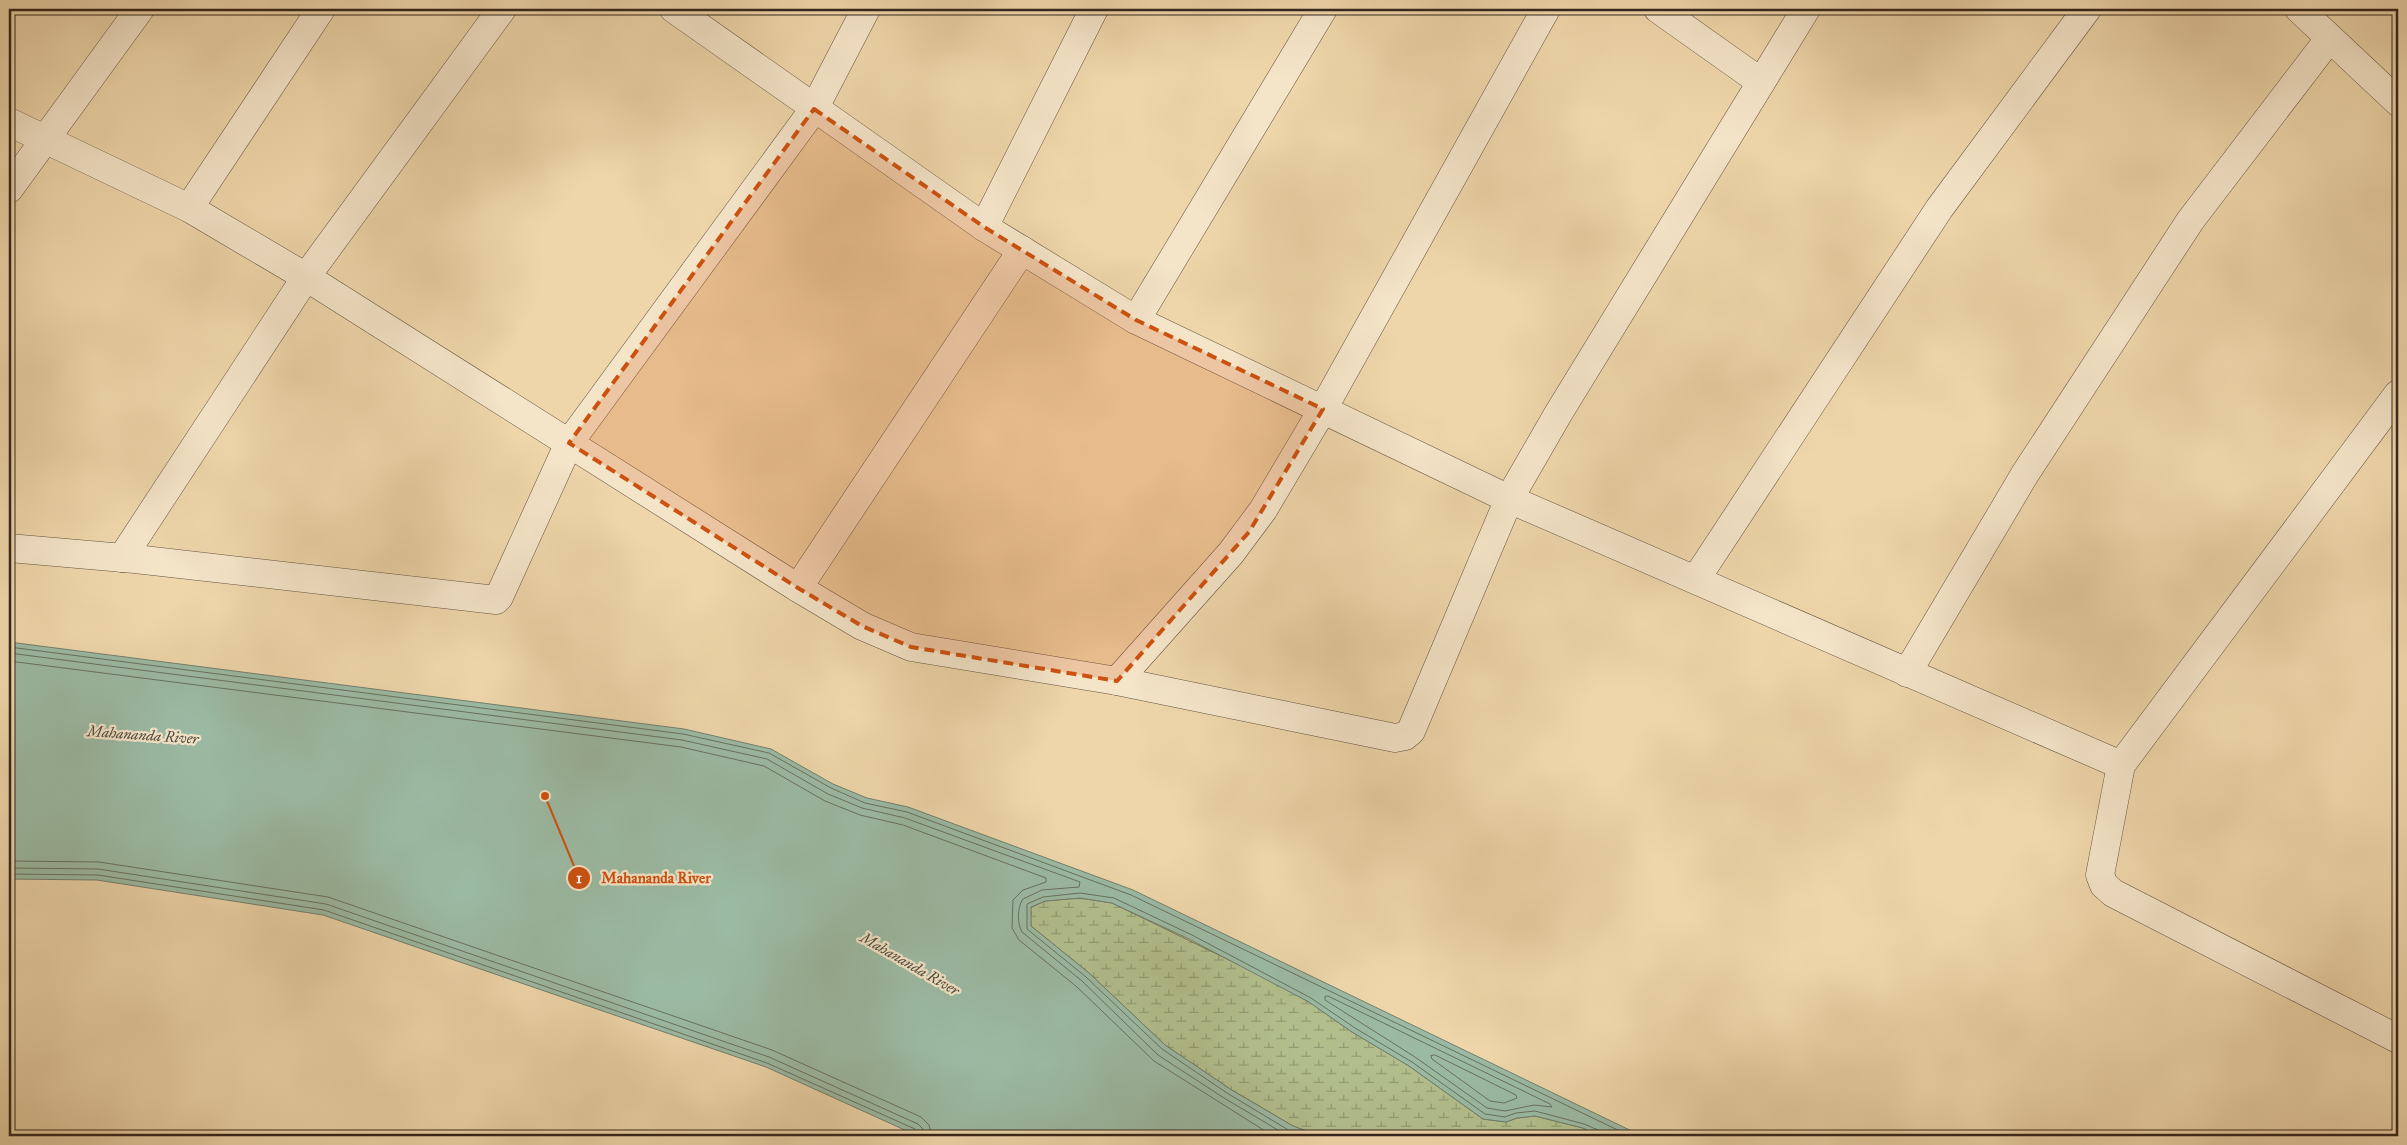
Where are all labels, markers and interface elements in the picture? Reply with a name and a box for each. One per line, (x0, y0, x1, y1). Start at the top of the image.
water label: Mahananda River (85, 722, 200, 748)
callout: Mahananda River (566, 863, 721, 893)
text: 1 (576, 869, 582, 887)
text: Mahananda River (601, 869, 711, 887)
water label: Mahananda River (856, 927, 963, 1000)

